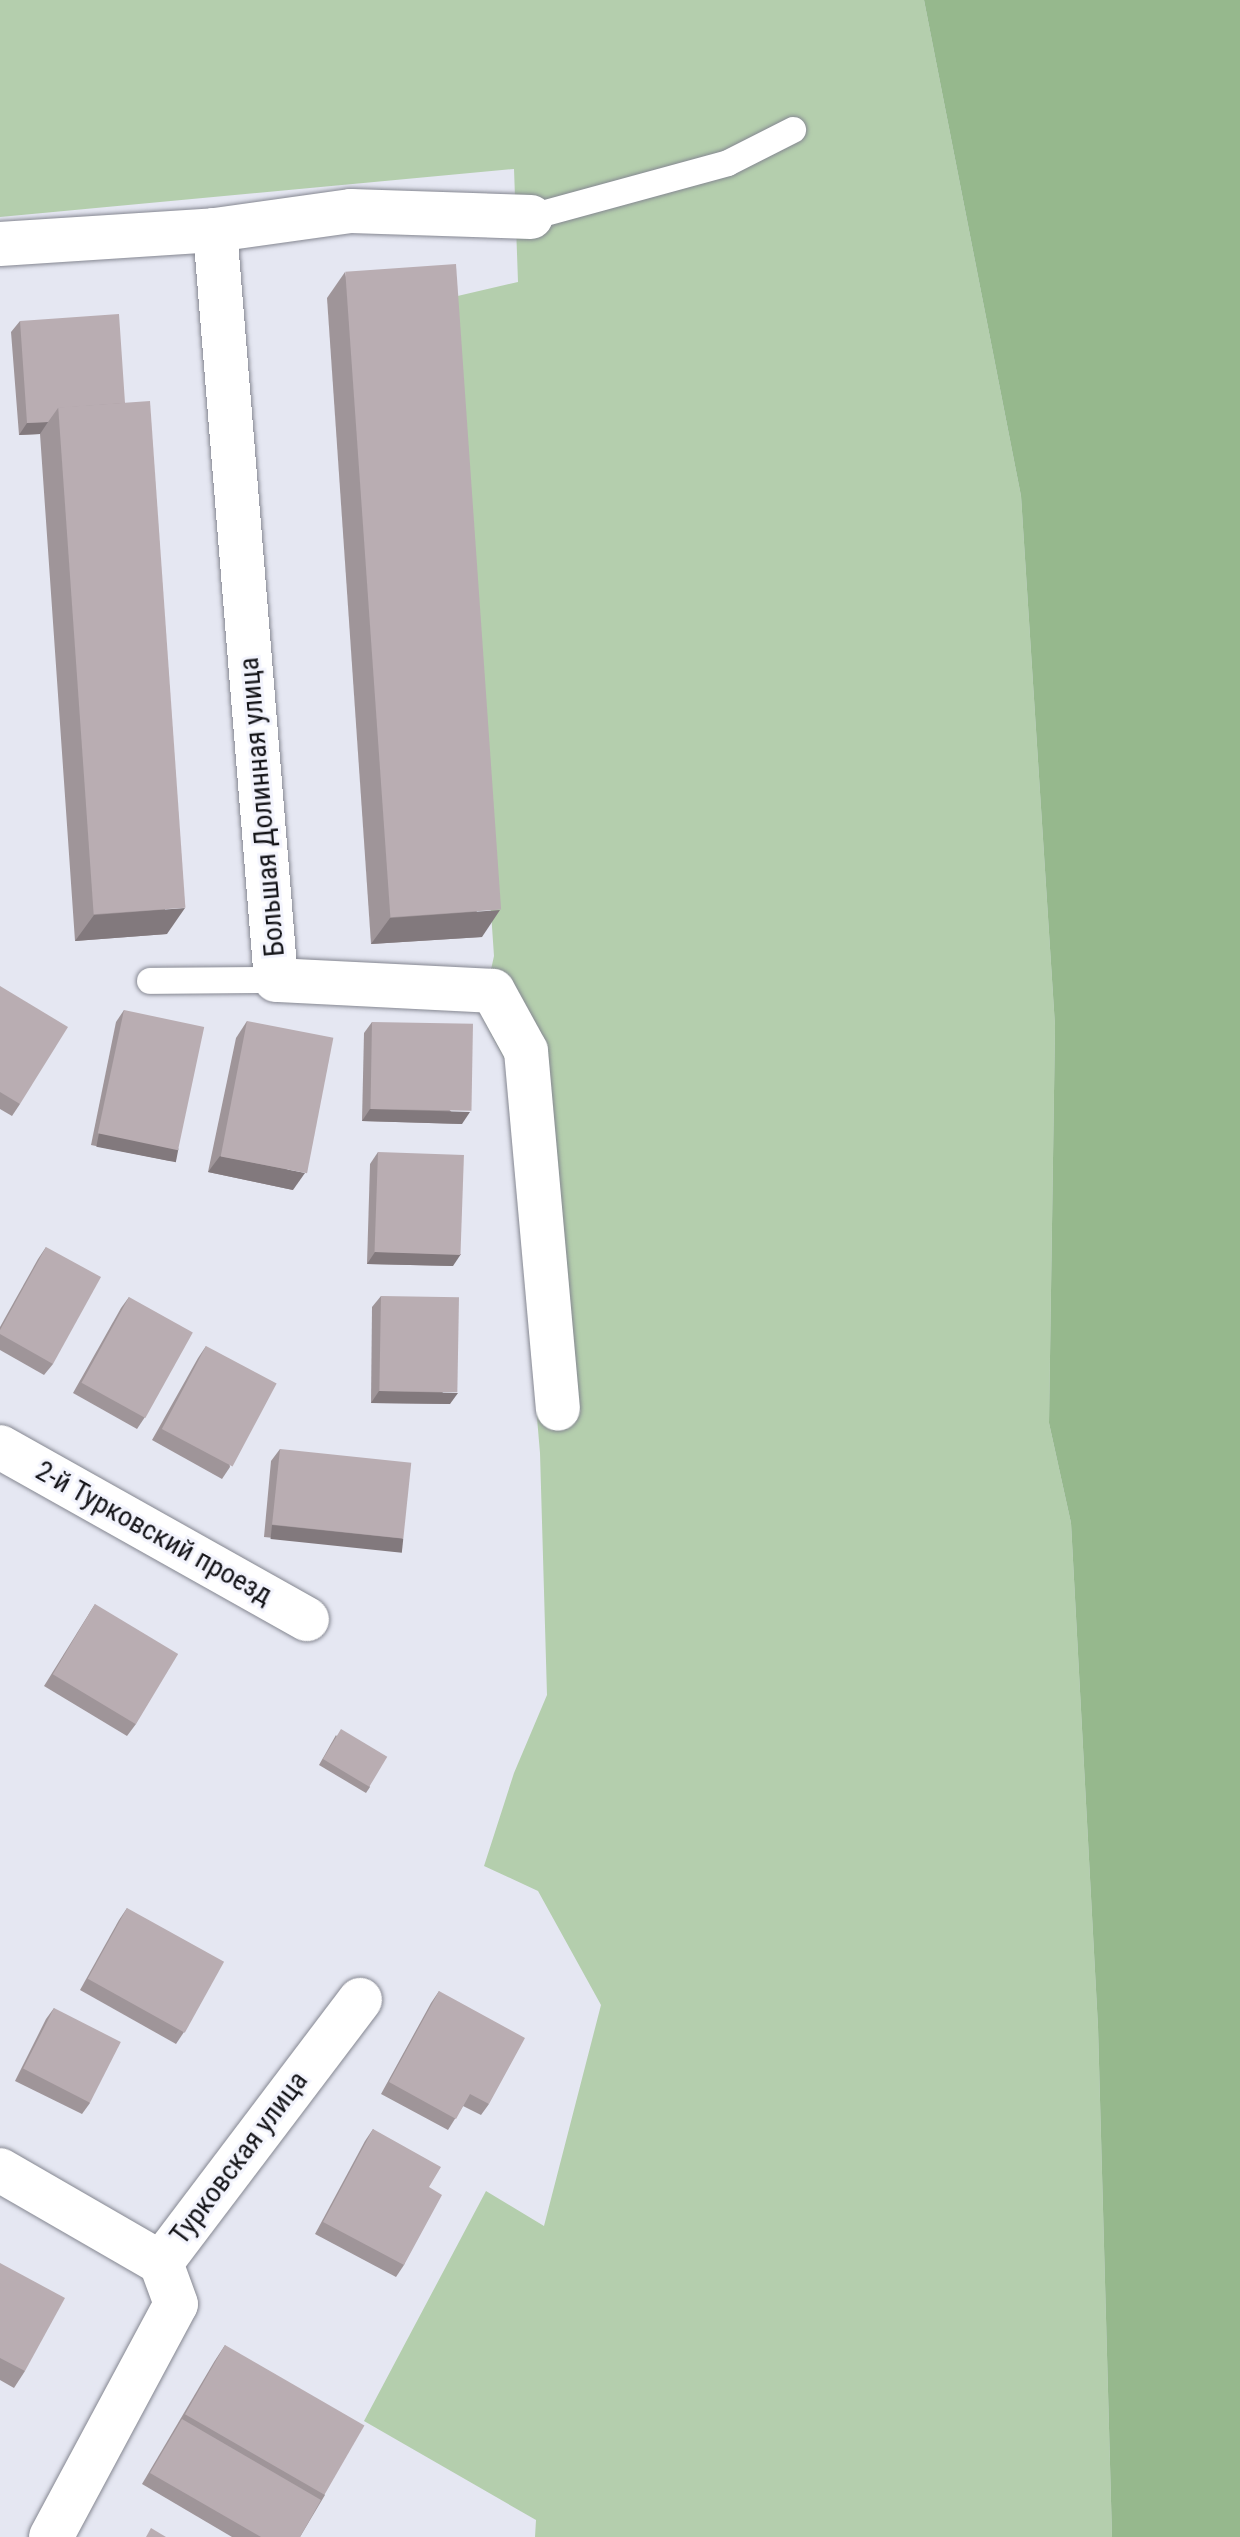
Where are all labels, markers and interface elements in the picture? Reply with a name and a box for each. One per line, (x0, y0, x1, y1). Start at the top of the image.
street label: Большая Долинная улица (232, 656, 292, 958)
street label: 2-й Турковский проезд (30, 1454, 278, 1612)
street label: Турковская улица (163, 2065, 315, 2251)

